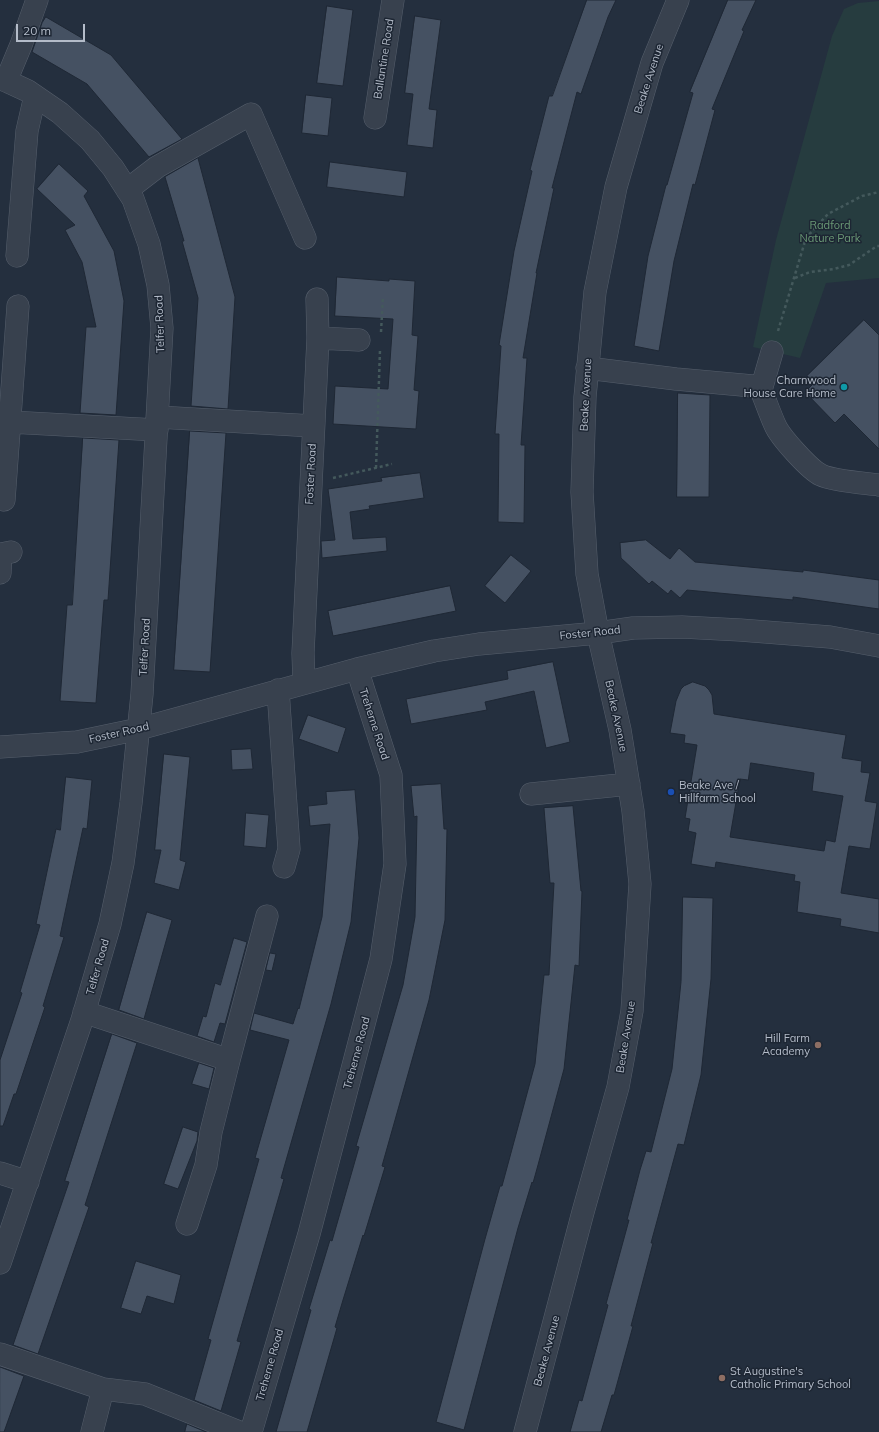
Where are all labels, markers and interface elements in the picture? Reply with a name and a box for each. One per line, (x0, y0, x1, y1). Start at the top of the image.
scale bar (18, 16, 87, 42)
street label: Ballantine Road (371, 18, 397, 100)
text: 20 m (23, 23, 51, 38)
street label: Beake Avenue (631, 42, 667, 116)
park label: Radford Nature Park (800, 219, 860, 245)
street label: Telfer Road (152, 295, 168, 353)
street label: Beake Avenue (578, 358, 594, 432)
place label: Charnwood House Care Home (744, 374, 836, 400)
marker: Charnwood House Care Home (839, 382, 849, 392)
street label: Foster Road (303, 443, 319, 505)
street label: Telfer Road (137, 618, 153, 676)
street label: Foster Road (559, 623, 621, 643)
street label: Beake Avenue (602, 679, 630, 753)
street label: Treherne Road (356, 687, 392, 761)
street label: Foster Road (88, 720, 150, 746)
place label: Beake Ave / Hillfarm School (679, 779, 756, 805)
marker: Beake Ave / Hillfarm School (666, 787, 676, 797)
street label: Telfer Road (84, 937, 112, 997)
street label: Beake Avenue (614, 1000, 638, 1074)
street label: Treherne Road (341, 1015, 373, 1091)
place label: Hill Farm Academy (762, 1032, 810, 1058)
marker: Hill Farm Academy (813, 1040, 823, 1050)
street label: Beake Avenue (531, 1314, 563, 1388)
street label: Treherne Road (253, 1327, 287, 1403)
place label: St Augustine's Catholic Primary School (730, 1365, 851, 1391)
marker: St Augustine's Catholic Primary School (717, 1373, 727, 1383)

